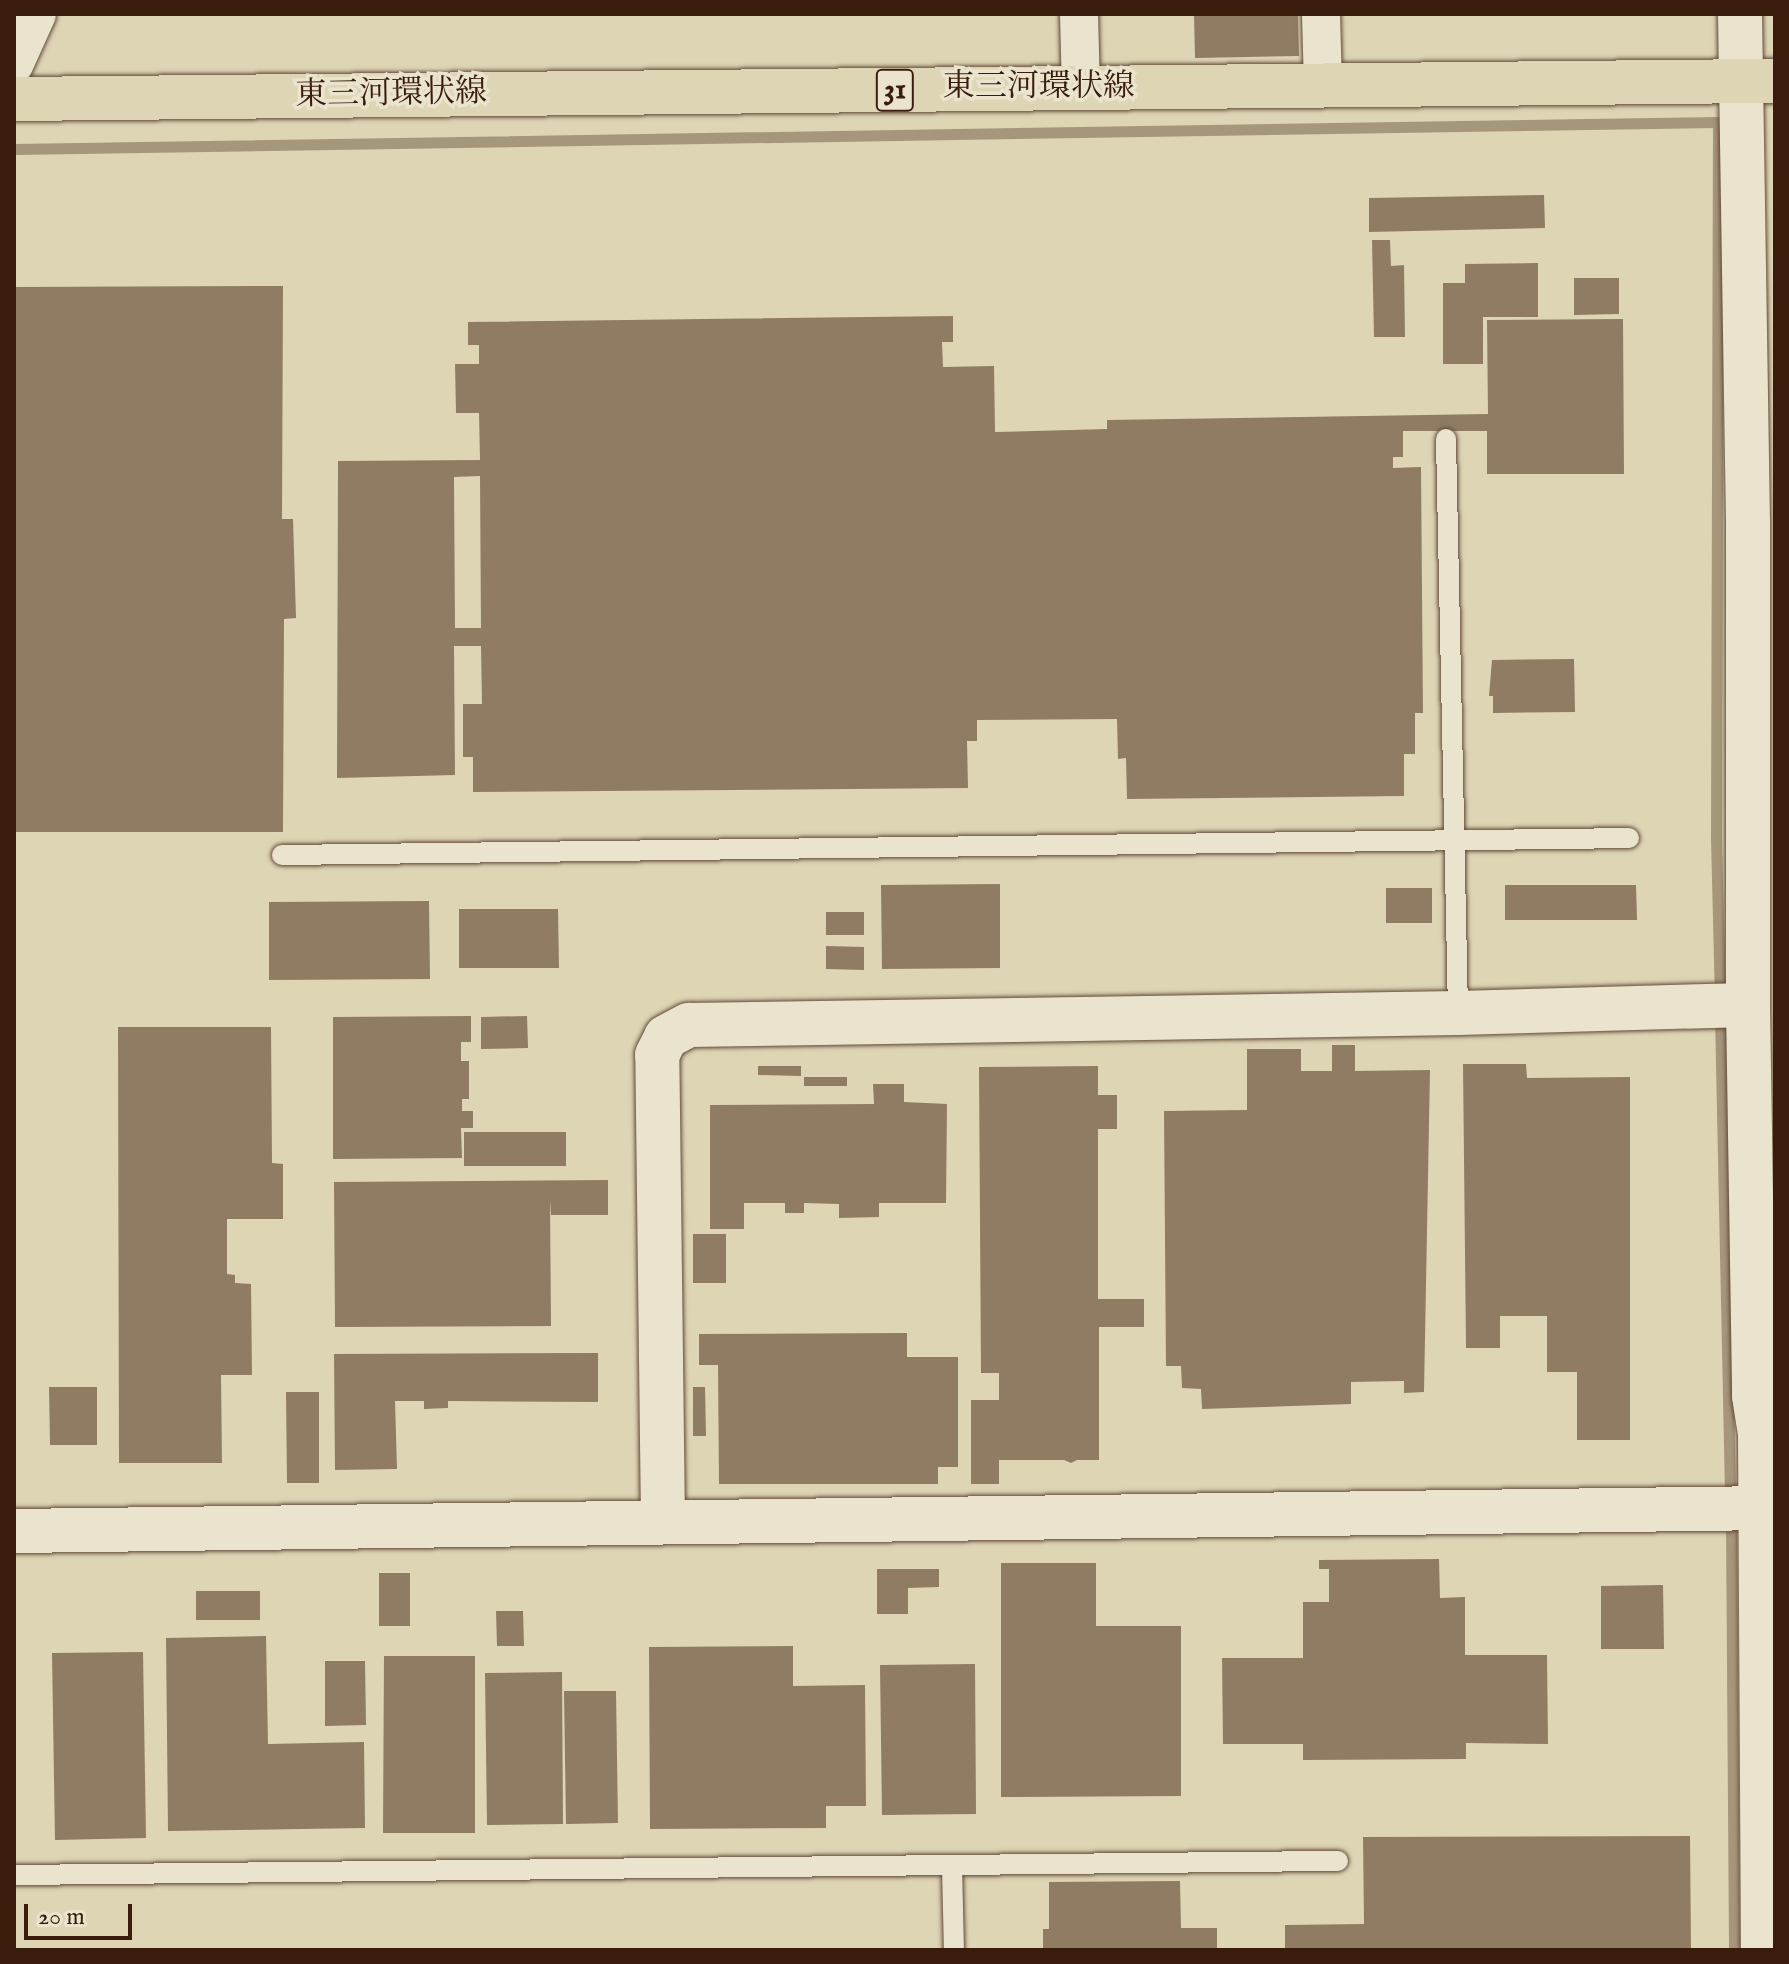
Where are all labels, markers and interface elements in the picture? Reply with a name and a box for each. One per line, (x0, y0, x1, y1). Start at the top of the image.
road number: 31 (875, 64, 915, 116)
street label: 東三河環状線 (943, 69, 1135, 107)
street label: 東三河環状線 (295, 74, 487, 116)
scale bar (28, 1888, 136, 1938)
text: 20 m (38, 1902, 85, 1933)

